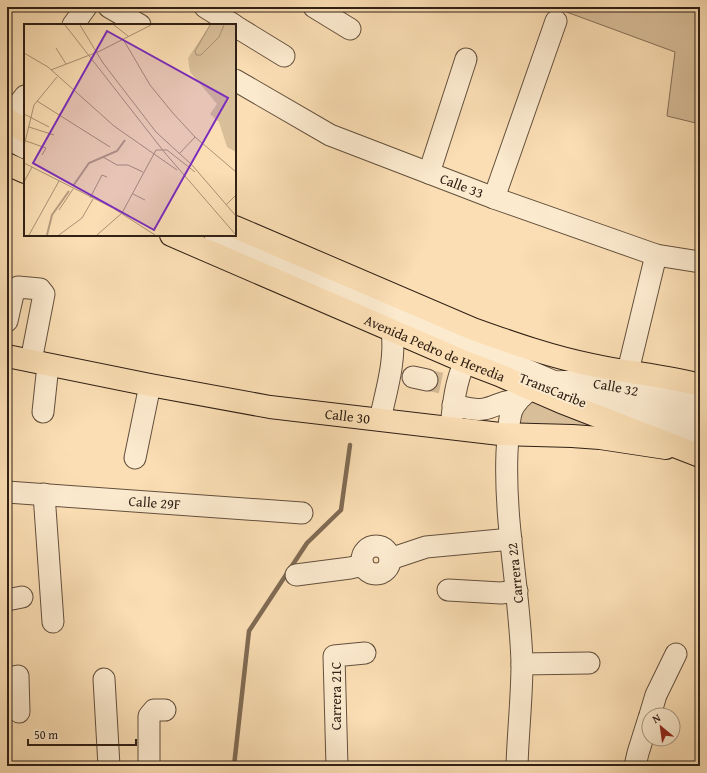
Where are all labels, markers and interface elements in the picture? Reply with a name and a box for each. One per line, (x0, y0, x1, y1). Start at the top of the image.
inset map (24, 24, 236, 236)
street label: Calle 33 (437, 168, 487, 203)
street label: Avenida Pedro de Heredia (361, 310, 509, 387)
street label: TransCaribe (516, 367, 590, 413)
street label: Calle 32 (592, 373, 640, 401)
street label: Calle 30 (324, 404, 371, 429)
street label: Calle 29F (128, 491, 181, 514)
street label: Carrera 22 (502, 542, 528, 604)
street label: Carrera 21C (326, 661, 346, 730)
north arrow (641, 707, 681, 747)
text: N (649, 709, 664, 727)
scale bar (28, 721, 136, 747)
text: 50 m (34, 726, 58, 743)

